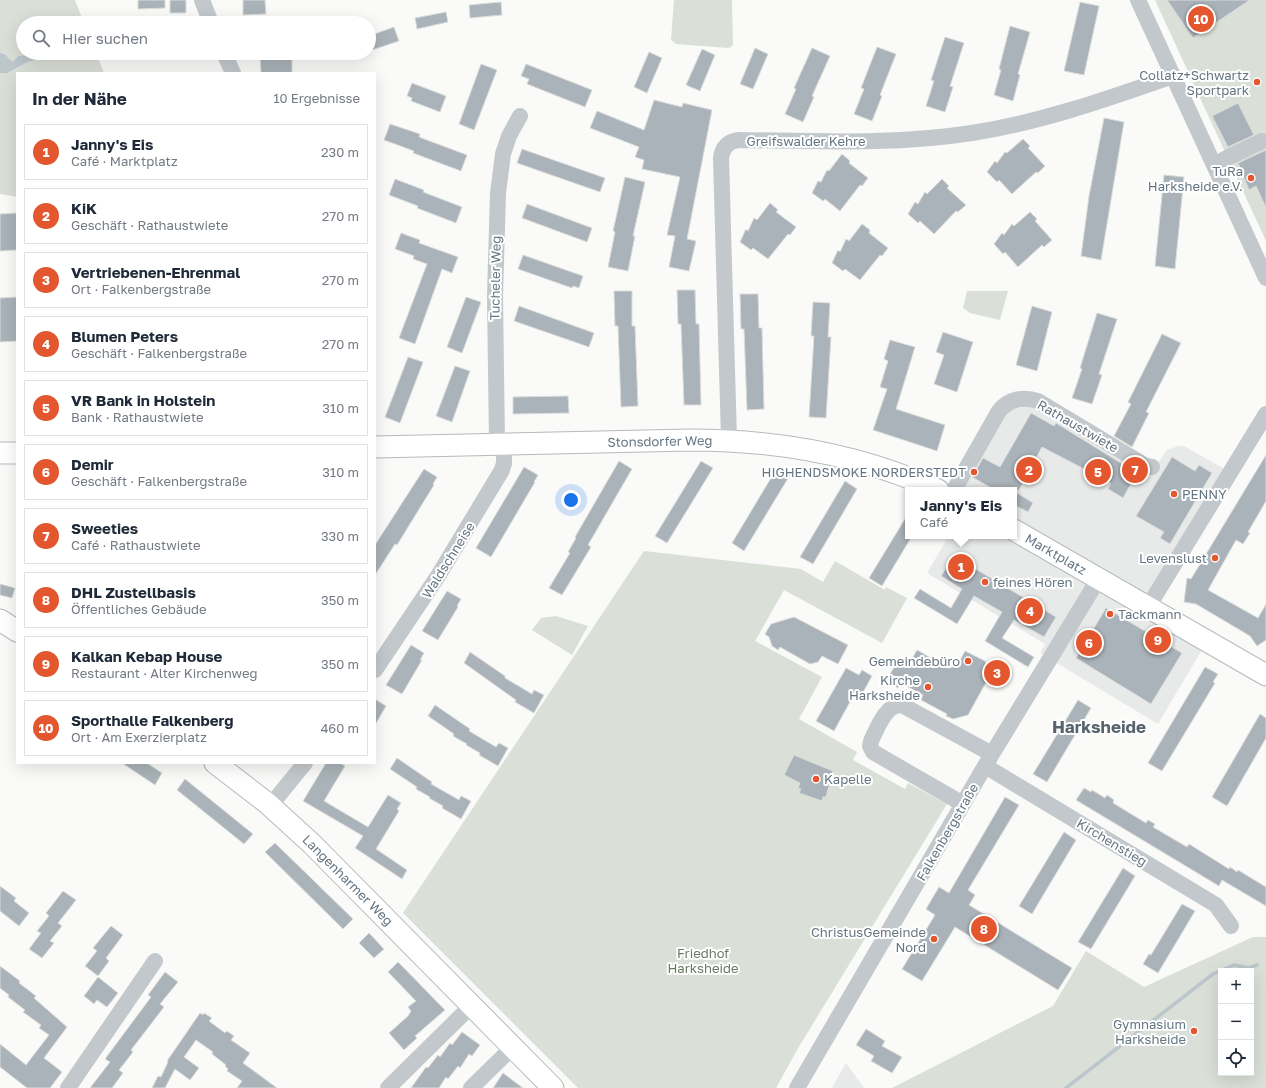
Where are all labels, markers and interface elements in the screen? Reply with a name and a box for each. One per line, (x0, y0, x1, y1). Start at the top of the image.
pin: 10 (1188, 4, 1214, 34)
search box (16, 16, 376, 60)
icon: search (30, 27, 52, 49)
text: Hier suchen (62, 29, 148, 47)
place label: Collatz+Schwartz Sportpark (1139, 67, 1250, 98)
marker: Collatz+Schwartz Sportpark (1252, 77, 1262, 87)
text: In der Nähe (32, 88, 127, 109)
text: 10 Ergebnisse (273, 90, 360, 106)
street label: Greifswalder Kehre (747, 133, 866, 149)
text: Janny's Eis (71, 135, 153, 153)
text: 1 (43, 144, 49, 160)
text: 230 m (321, 144, 359, 160)
text: Café · Marktplatz (71, 153, 178, 169)
place label: TuRa Harksheide e.V. (1148, 163, 1243, 194)
marker: TuRa Harksheide e.V. (1246, 173, 1256, 183)
text: KiK (71, 199, 97, 217)
text: 2 (42, 208, 50, 224)
text: 270 m (322, 208, 359, 224)
text: Geschäft · Rathaustwiete (71, 217, 228, 233)
street label: Tucheler Weg (486, 235, 504, 321)
text: Vertriebenen-Ehrenmal (71, 263, 240, 281)
text: 3 (42, 272, 50, 288)
text: 270 m (322, 272, 359, 288)
text: Ort · Falkenbergstraße (71, 281, 211, 297)
text: Blumen Peters (71, 327, 178, 345)
text: 4 (42, 336, 50, 352)
text: 270 m (322, 336, 359, 352)
text: Geschäft · Falkenbergstraße (71, 345, 247, 361)
text: VR Bank in Holstein (71, 391, 215, 409)
street label: Rathaustwiete (1035, 396, 1121, 456)
text: 5 (42, 400, 50, 416)
text: 310 m (322, 400, 359, 416)
text: Bank · Rathaustwiete (71, 409, 204, 425)
street label: Stonsdorfer Weg (607, 432, 713, 450)
text: Demir (71, 455, 114, 473)
pin: 2 (1016, 455, 1042, 485)
pin: 7 (1122, 455, 1148, 485)
pin: 5 (1085, 457, 1111, 487)
text: 6 (42, 464, 50, 480)
text: 310 m (322, 464, 359, 480)
place label: HIGHENDSMOKE NORDERSTEDT (762, 464, 966, 480)
marker: HIGHENDSMOKE NORDERSTEDT (969, 467, 979, 477)
text: Geschäft · Falkenbergstraße (71, 473, 247, 489)
place label: PENNY (1182, 486, 1227, 502)
popup (905, 487, 1017, 539)
marker: PENNY (1169, 489, 1179, 499)
your location (561, 490, 581, 510)
text: Janny's Eis (920, 496, 1002, 514)
text: Café (920, 514, 948, 530)
text: Sweeties (71, 519, 138, 537)
street label: Waldschneise (418, 519, 478, 601)
text: 7 (42, 528, 50, 544)
text: 330 m (321, 528, 359, 544)
street label: Marktplatz (1023, 530, 1090, 578)
text: Café · Rathaustwiete (71, 537, 201, 553)
place label: Levenslust (1139, 550, 1207, 566)
pin: 1 (948, 552, 974, 582)
marker: Levenslust (1210, 553, 1220, 563)
place label: feines Hören (993, 574, 1072, 590)
marker: feines Hören (980, 577, 990, 587)
text: DHL Zustellbasis (71, 583, 196, 601)
text: 8 (42, 592, 50, 608)
text: 350 m (321, 592, 359, 608)
pin: 4 (1017, 596, 1043, 626)
text: Öffentliches Gebäude (71, 601, 207, 617)
place label: Tackmann (1118, 606, 1182, 622)
marker: Tackmann (1105, 609, 1115, 619)
pin: 9 (1145, 625, 1171, 655)
pin: 6 (1076, 628, 1102, 658)
text: Kalkan Kebap House (71, 647, 222, 665)
place label: Gemeindebüro (869, 653, 960, 669)
text: 9 (42, 656, 50, 672)
text: 350 m (321, 656, 359, 672)
marker: Gemeindebüro (963, 656, 973, 666)
pin: 3 (984, 658, 1010, 688)
text: Restaurant · Alter Kirchenweg (71, 665, 258, 681)
place label: Kirche Harksheide (849, 672, 920, 703)
marker: Kirche Harksheide (923, 682, 933, 692)
text: Sporthalle Falkenberg (71, 711, 233, 729)
district label: Harksheide (1052, 716, 1146, 737)
text: 10 (38, 720, 54, 736)
text: 460 m (320, 720, 359, 736)
text: Ort · Am Exerzierplatz (71, 729, 207, 745)
place label: Kapelle (824, 771, 871, 787)
marker: Kapelle (811, 774, 821, 784)
street label: Falkenbergstraße (913, 781, 981, 883)
street label: Kirchenstieg (1074, 815, 1150, 869)
street label: Langenharmer Weg (299, 831, 397, 929)
pin: 8 (971, 914, 997, 944)
place label: ChristusGemeinde Nord (811, 924, 926, 955)
marker: ChristusGemeinde Nord (929, 934, 939, 944)
park label: Friedhof Harksheide (667, 945, 739, 976)
map controls (1218, 968, 1254, 1076)
button: + (1218, 968, 1254, 1004)
button: − (1218, 1004, 1254, 1040)
place label: Gymnasium Harksheide (1113, 1016, 1186, 1047)
marker: Gymnasium Harksheide (1189, 1026, 1199, 1036)
button: locate (1218, 1040, 1254, 1076)

